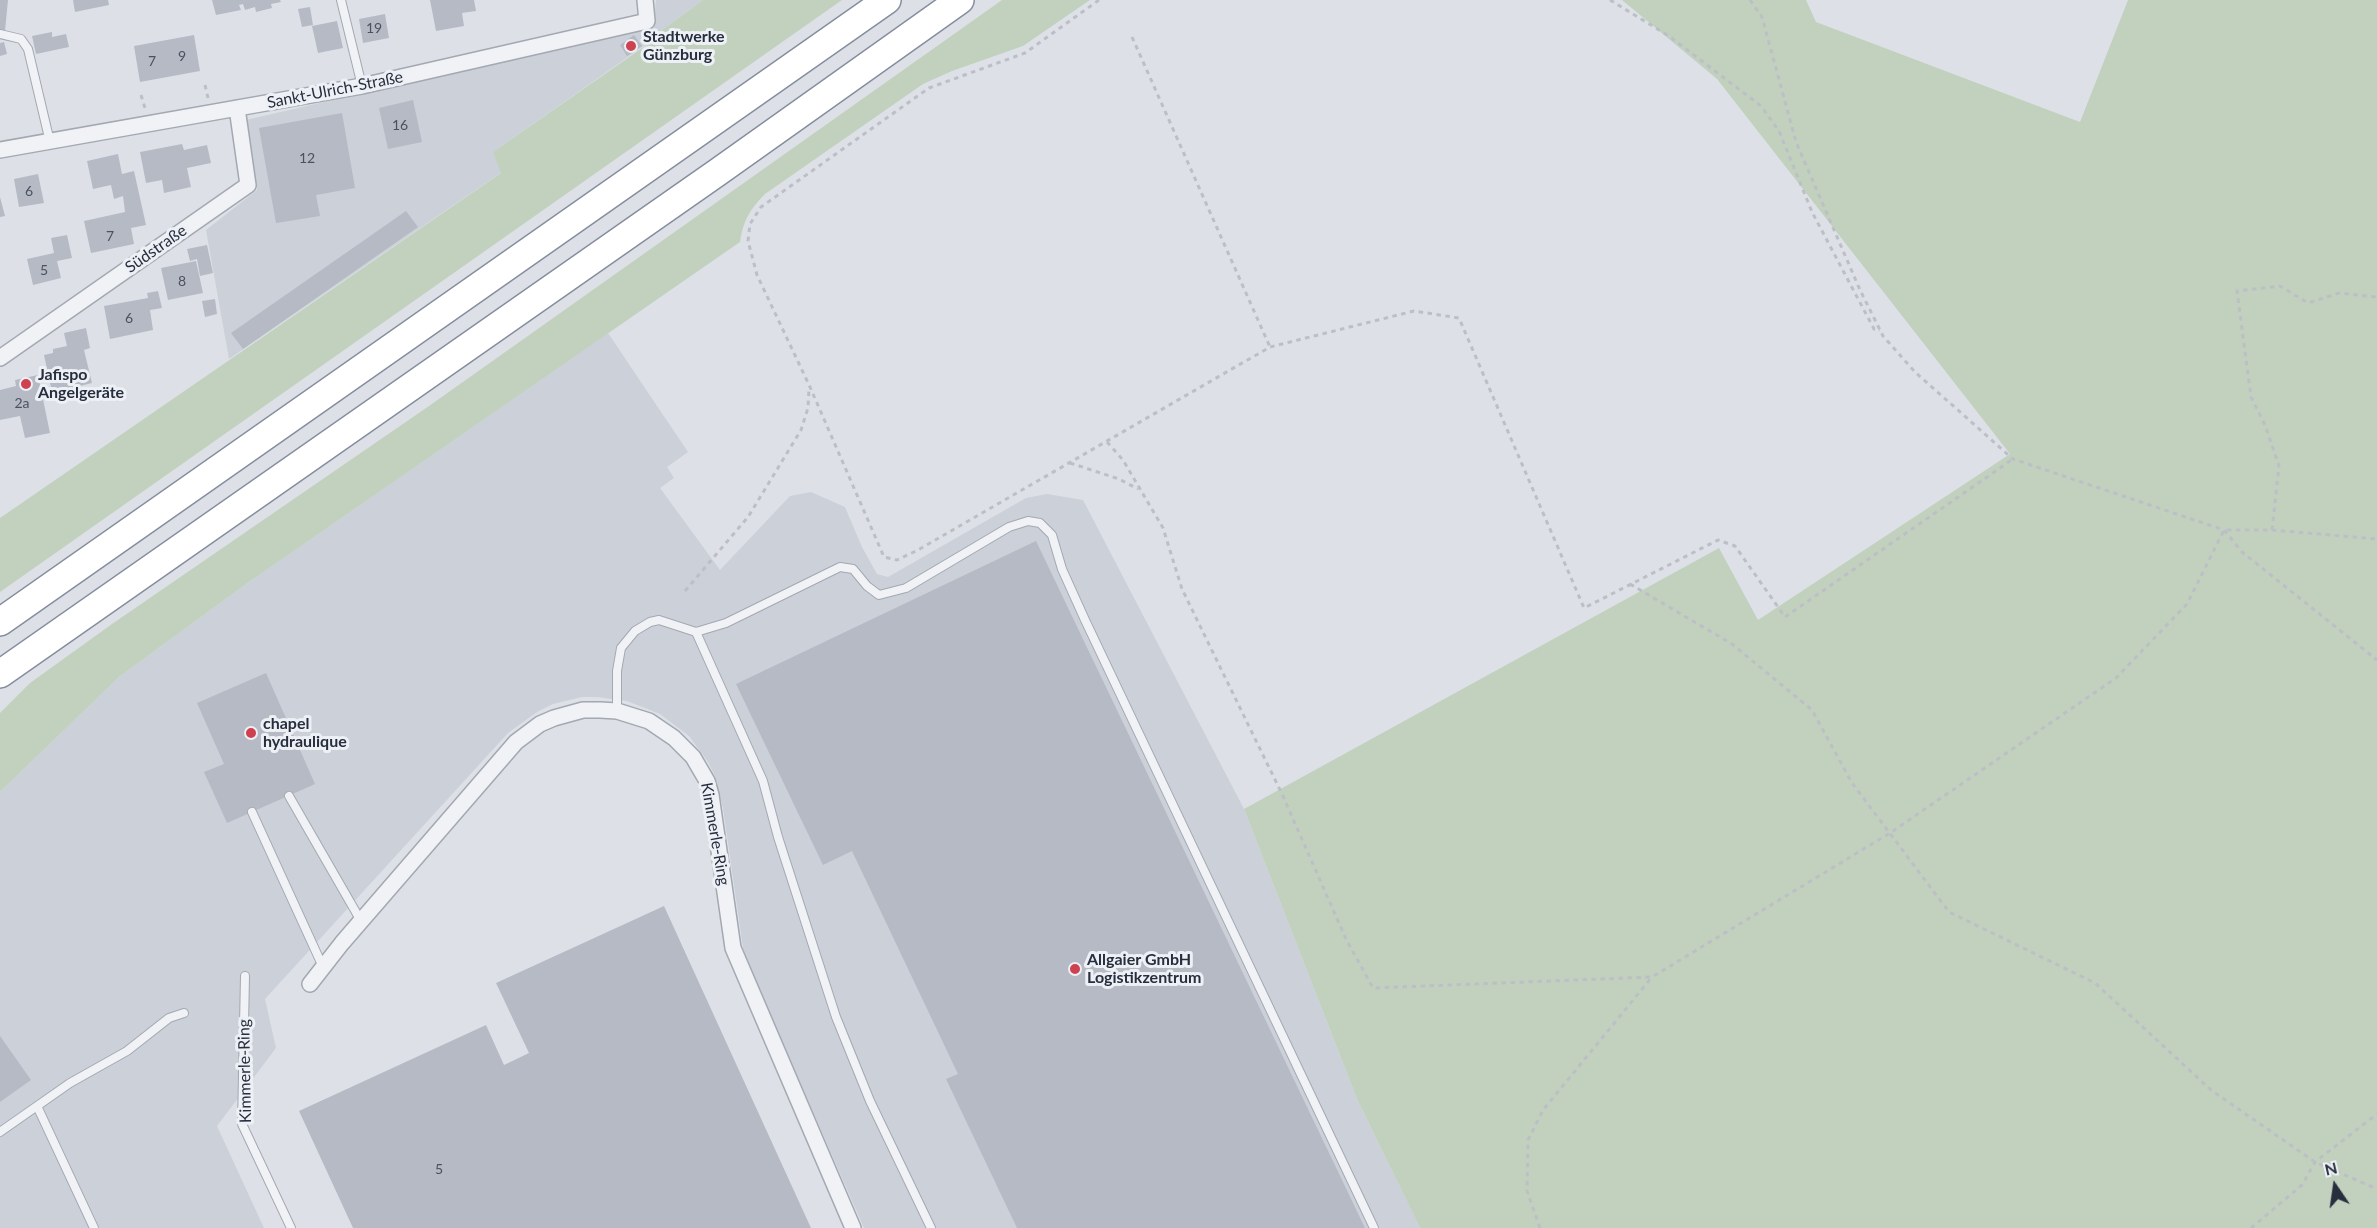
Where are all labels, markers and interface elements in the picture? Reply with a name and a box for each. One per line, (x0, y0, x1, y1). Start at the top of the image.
house number: 19 (366, 20, 382, 36)
place label: Stadtwerke Günzburg (643, 27, 724, 65)
marker: Stadtwerke Günzburg (624, 39, 638, 53)
house number: 9 (178, 48, 186, 64)
house number: 7 (148, 53, 156, 69)
street label: Sankt-Ulrich-Straße (265, 67, 405, 113)
house number: 16 (392, 117, 408, 133)
house number: 12 (299, 150, 315, 166)
house number: 6 (25, 183, 33, 199)
street label: Südstraße (122, 221, 190, 277)
house number: 7 (106, 228, 114, 244)
house number: 5 (40, 262, 48, 278)
house number: 8 (178, 273, 186, 289)
house number: 6 (125, 310, 133, 326)
place label: Jafispo Angelgeräte (38, 365, 124, 403)
marker: Jafispo Angelgeräte (19, 377, 33, 391)
house number: 2a (14, 395, 30, 411)
place label: chapel hydraulique (263, 714, 347, 752)
marker: chapel hydraulique (244, 726, 258, 740)
street label: Kimmerle-Ring (696, 781, 734, 887)
place label: Allgaier GmbH Logistikzentrum (1087, 950, 1201, 988)
marker: Allgaier GmbH Logistikzentrum (1068, 962, 1082, 976)
street label: Kimmerle-Ring (234, 1019, 256, 1123)
north arrow (2305, 1156, 2365, 1216)
text: N (2323, 1157, 2339, 1179)
house number: 5 (435, 1161, 443, 1177)

